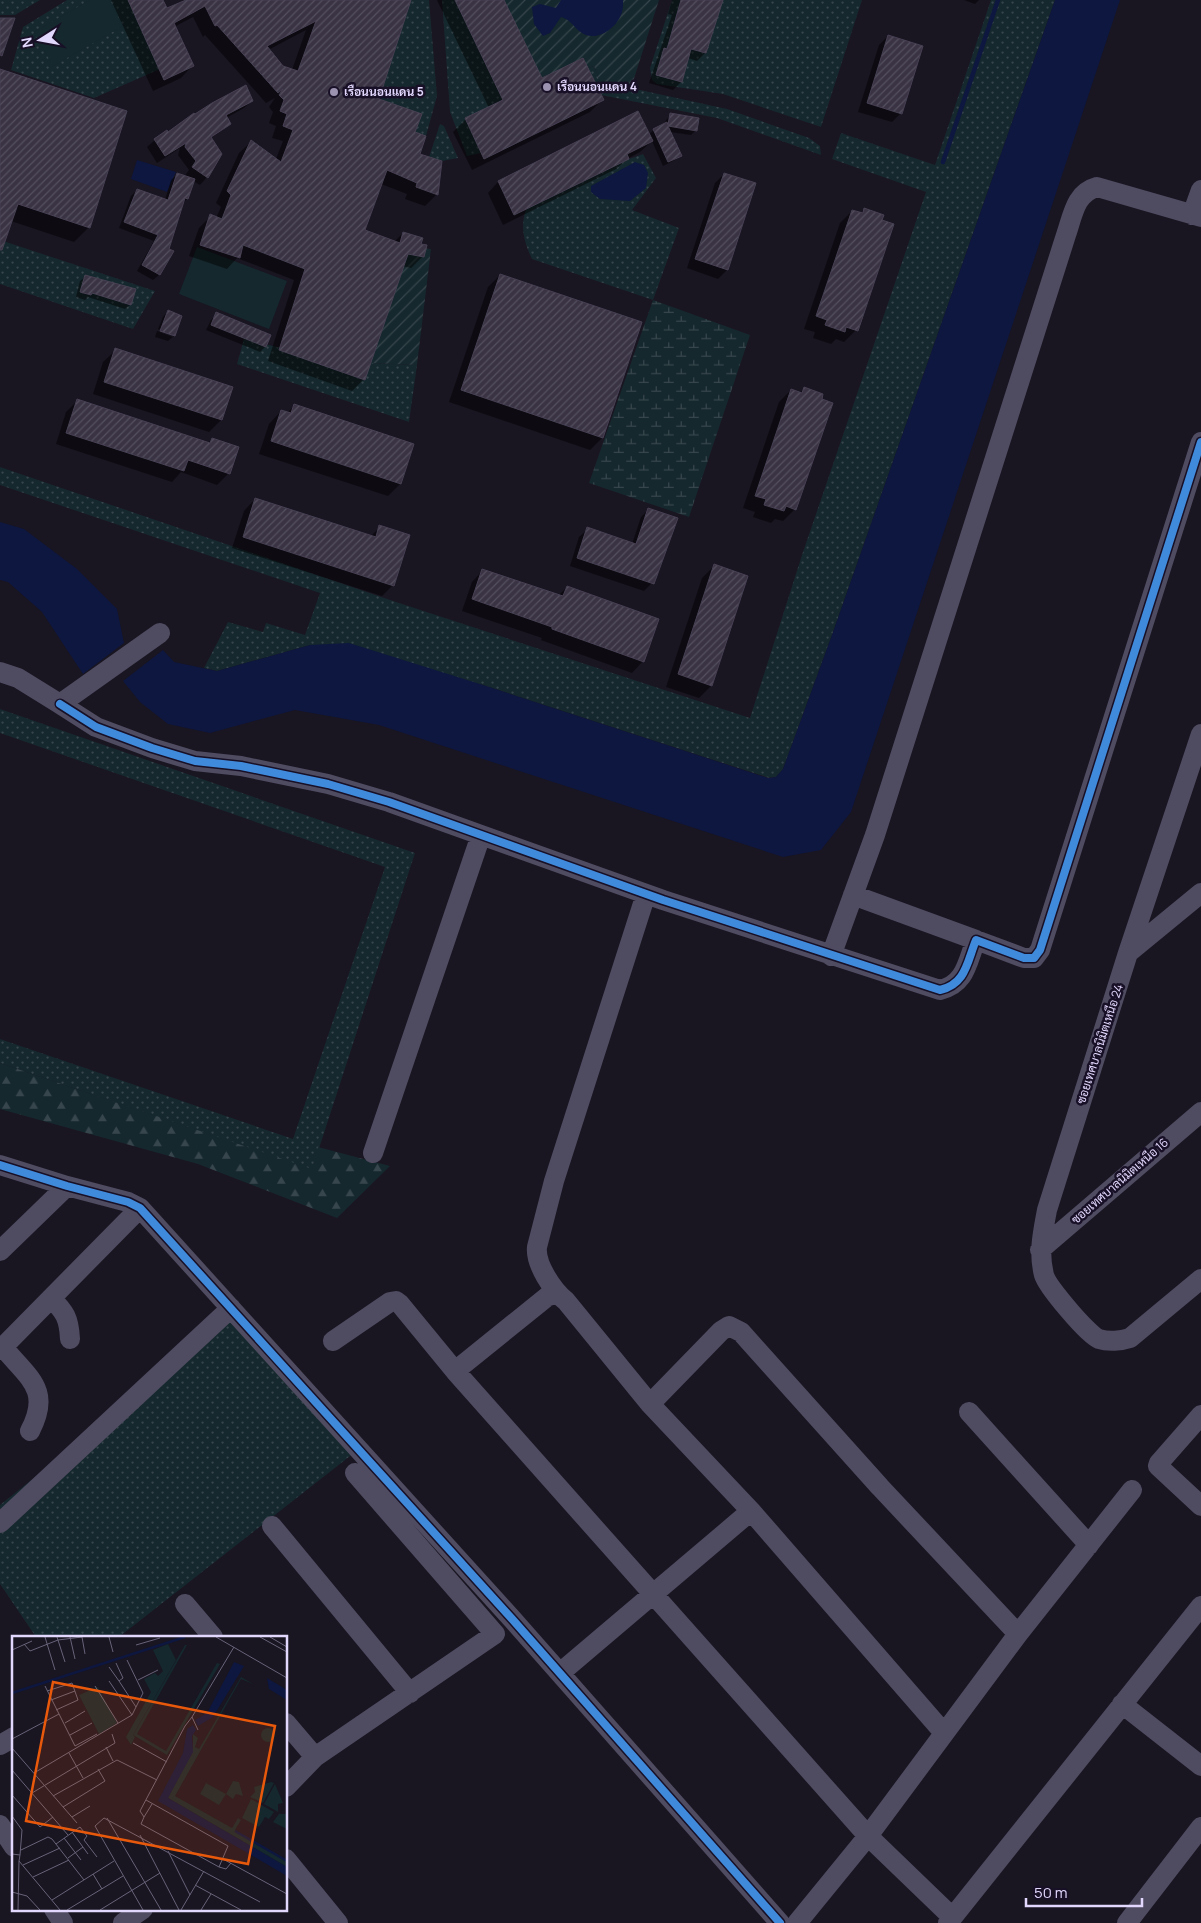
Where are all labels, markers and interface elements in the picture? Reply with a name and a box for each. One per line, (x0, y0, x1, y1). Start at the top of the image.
north arrow (15, 15, 65, 65)
text: N (16, 36, 37, 49)
place label: เรือนนอนแดน 4 (557, 78, 637, 95)
marker: เรือนนอนแดน 4 (541, 81, 553, 93)
place label: เรือนนอนแดน 5 (344, 83, 424, 100)
marker: เรือนนอนแดน 5 (328, 86, 340, 98)
street label: ซอยเทศบาลนิมิตเหนือ 24 (1072, 982, 1127, 1106)
street label: ซอยเทศบาลนิมิตเหนือ 16 (1067, 1134, 1172, 1228)
inset map (12, 1636, 288, 1910)
scale bar (1026, 1876, 1142, 1908)
text: 50 m (1034, 1882, 1068, 1903)

